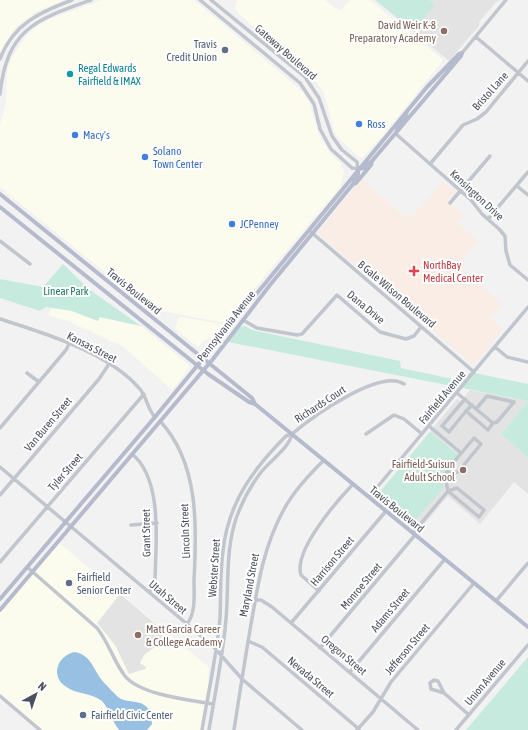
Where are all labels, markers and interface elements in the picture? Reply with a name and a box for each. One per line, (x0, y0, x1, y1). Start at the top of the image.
place label: David Weir K-8 Preparatory Academy (349, 19, 436, 44)
street label: Gateway Boulevard (253, 22, 319, 82)
marker: David Weir K-8 Preparatory Academy (439, 26, 449, 36)
place label: Travis Credit Union (167, 38, 217, 63)
marker: Travis Credit Union (220, 45, 230, 55)
place label: Regal Edwards Fairfield & IMAX (78, 62, 141, 87)
marker: Regal Edwards Fairfield & IMAX (65, 69, 75, 79)
street label: Bristol Lane (470, 69, 510, 113)
place label: Ross (367, 118, 386, 130)
marker: Ross (354, 119, 364, 129)
place label: Macy's (83, 129, 110, 141)
marker: Macy's (70, 130, 80, 140)
place label: Solano Town Center (153, 145, 203, 170)
marker: Solano Town Center (140, 152, 150, 162)
street label: Kensington Drive (448, 167, 506, 223)
place label: JCPenney (240, 218, 279, 230)
marker: JCPenney (227, 219, 237, 229)
street label: B Gale Wilson Boulevard (356, 258, 438, 330)
place label: NorthBay Medical Center (423, 259, 484, 284)
marker: NorthBay Medical Center (408, 265, 420, 277)
street label: Travis Boulevard (105, 266, 163, 316)
park label: Linear Park (43, 285, 89, 297)
street label: Pennsylvania Avenue (195, 288, 257, 364)
street label: Dana Drive (345, 288, 387, 326)
street label: Kansas Street (65, 329, 119, 365)
street label: Fairfield Avenue (416, 368, 468, 426)
street label: Richards Court (292, 383, 348, 425)
street label: Van Buren Street (22, 395, 74, 453)
street label: Tyler Street (46, 451, 84, 493)
place label: Fairfield-Suisun Adult School (392, 458, 455, 483)
marker: Fairfield-Suisun Adult School (458, 465, 468, 475)
street label: Travis Boulevard (368, 484, 426, 534)
street label: Lincoln Street (178, 503, 192, 559)
street label: Grant Street (140, 509, 152, 557)
street label: Harrison Street (308, 534, 356, 588)
street label: Webster Street (206, 538, 222, 598)
street label: Maryland Street (237, 552, 261, 618)
street label: Monroe Street (338, 560, 384, 612)
place label: Fairfield Senior Center (77, 571, 132, 596)
marker: Fairfield Senior Center (64, 578, 74, 588)
street label: Utah Street (147, 578, 189, 616)
street label: Adams Street (368, 586, 412, 634)
street label: Jefferson Street (382, 621, 432, 677)
place label: Matt Garcia Career & College Academy (146, 623, 223, 648)
marker: Matt Garcia Career & College Academy (133, 630, 143, 640)
street label: Oregon Street (319, 633, 369, 677)
street label: Nevada Street (285, 654, 337, 700)
street label: Union Avenue (462, 656, 508, 708)
north arrow (16, 674, 56, 714)
text: N (36, 680, 49, 693)
place label: Fairfield Civic Center (91, 709, 174, 721)
marker: Fairfield Civic Center (78, 710, 88, 720)

